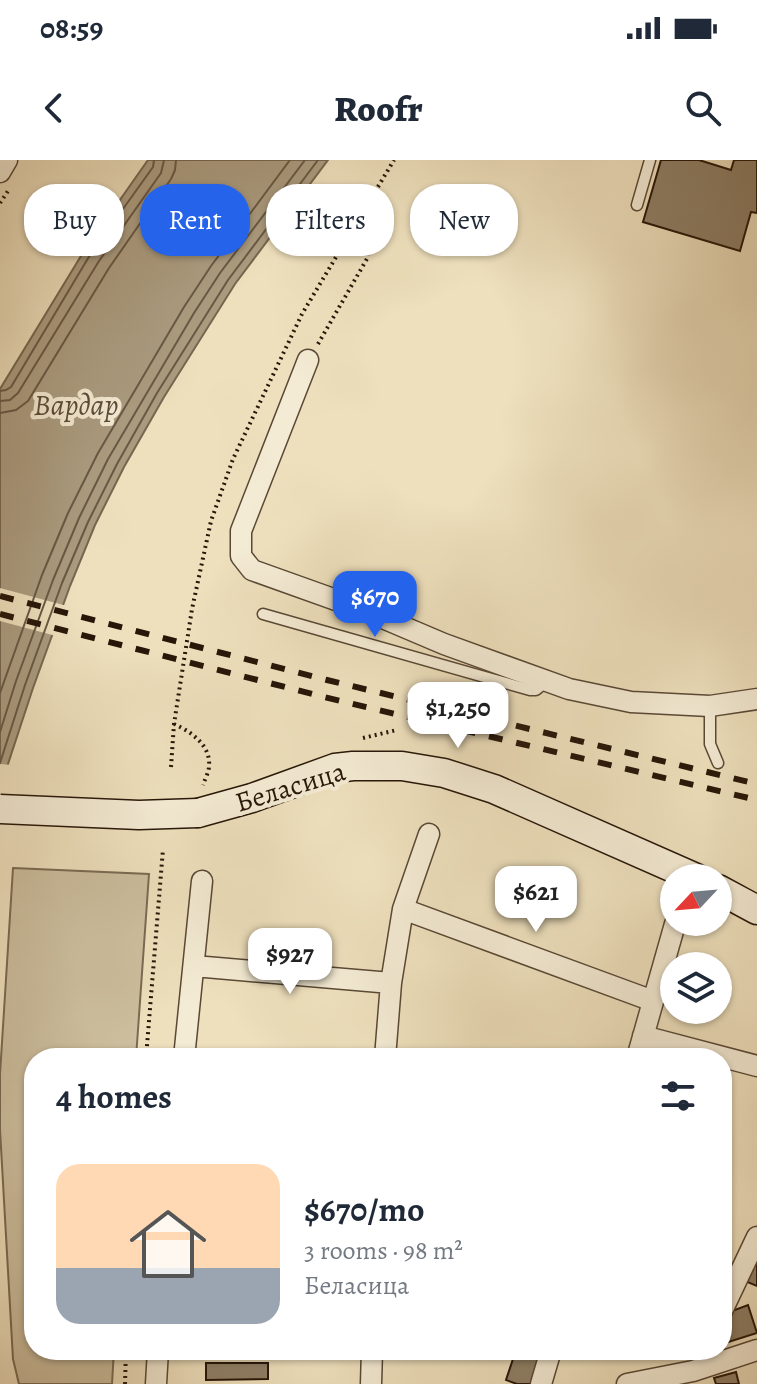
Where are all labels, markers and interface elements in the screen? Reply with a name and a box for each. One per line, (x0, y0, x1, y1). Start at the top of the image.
text: 08:59 (40, 8, 103, 48)
text: Roofr (334, 84, 423, 133)
icon: back (32, 86, 76, 130)
icon: search (681, 86, 725, 130)
chip: Buy (24, 184, 124, 256)
chip: Rent (140, 184, 250, 256)
chip: Filters (266, 184, 394, 256)
chip: New (410, 184, 518, 256)
water label: Вардар (34, 385, 119, 425)
pin: $670 (328, 571, 422, 639)
text: $670 (351, 579, 399, 614)
pin: $1,250 (393, 682, 523, 750)
text: $1,250 (425, 690, 491, 725)
street label: Беласица (231, 752, 350, 822)
north arrow (660, 864, 732, 936)
map controls (660, 864, 732, 1024)
pin: $621 (489, 866, 583, 934)
text: $621 (513, 874, 559, 909)
pin: $927 (243, 928, 337, 996)
text: $927 (266, 936, 314, 971)
button: layers (660, 952, 732, 1024)
text: 4 homes (56, 1073, 172, 1120)
icon: filters (656, 1074, 700, 1118)
text: $670/mo (304, 1186, 425, 1233)
icon: home (120, 1196, 216, 1292)
text: 3 rooms · 98 m² (304, 1233, 463, 1268)
text: Беласица (304, 1268, 409, 1303)

